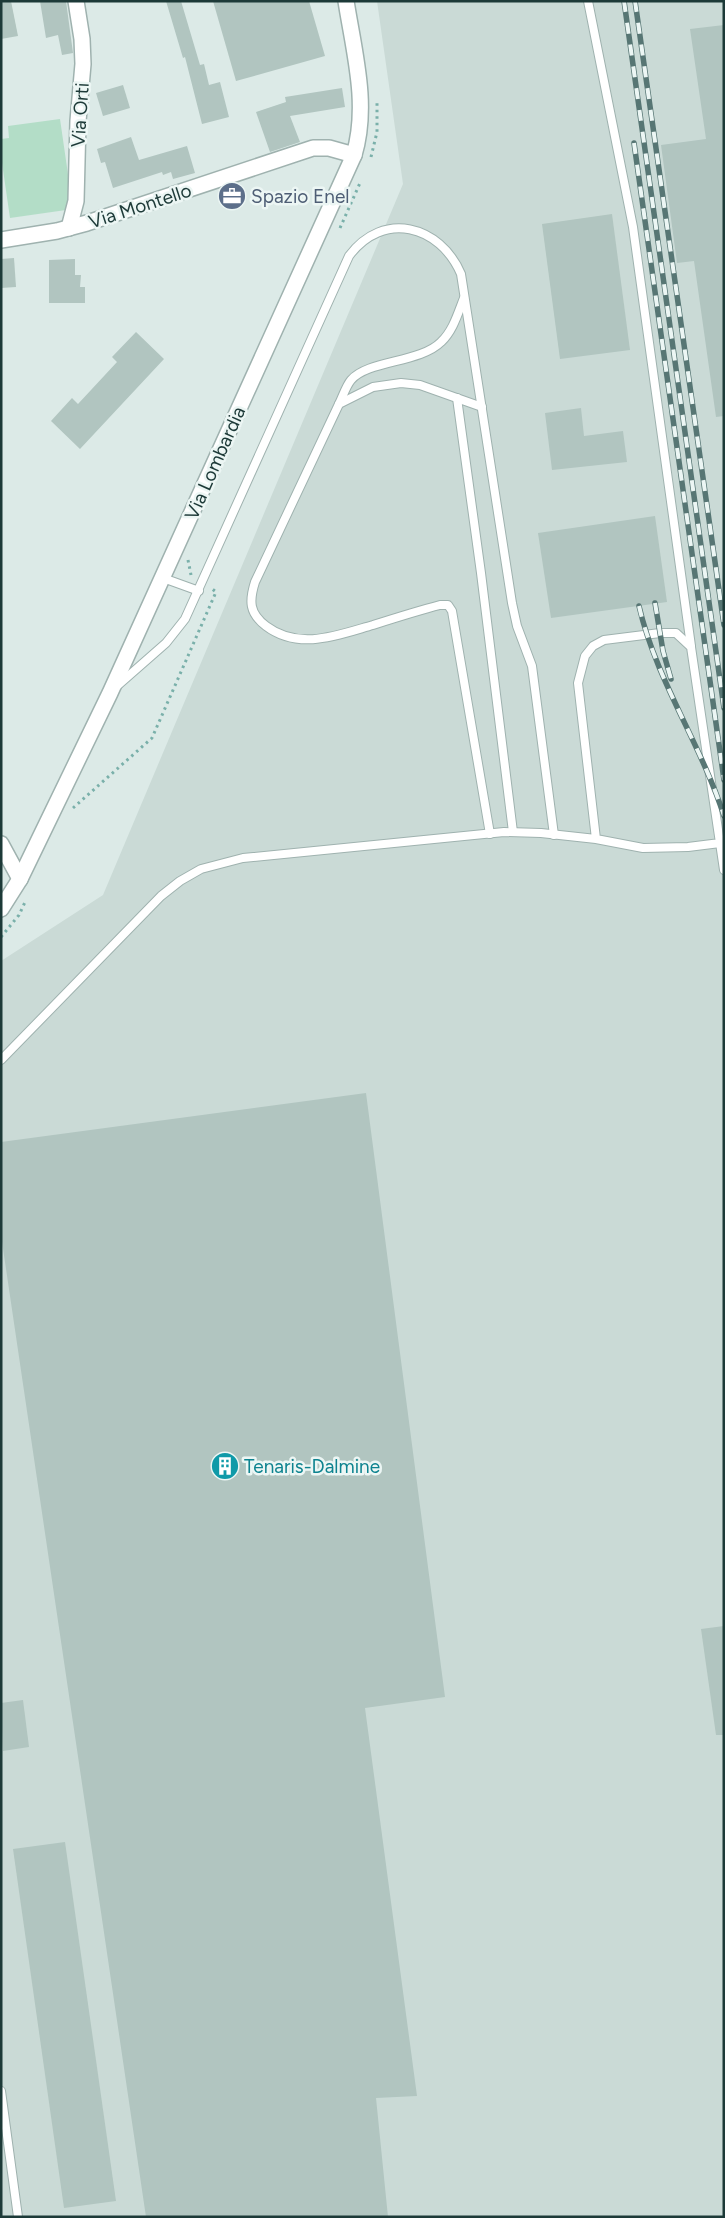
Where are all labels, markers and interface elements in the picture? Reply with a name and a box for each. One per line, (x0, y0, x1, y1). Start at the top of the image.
street label: Via Orti (66, 82, 94, 148)
street label: Via Montello (86, 179, 194, 233)
office icon: Spazio Enel (217, 181, 247, 211)
place label: Spazio Enel (251, 185, 349, 208)
street label: Via Lombardia (180, 403, 250, 523)
building icon: Tenaris-Dalmine (210, 1451, 240, 1481)
place label: Tenaris-Dalmine (244, 1455, 380, 1478)

